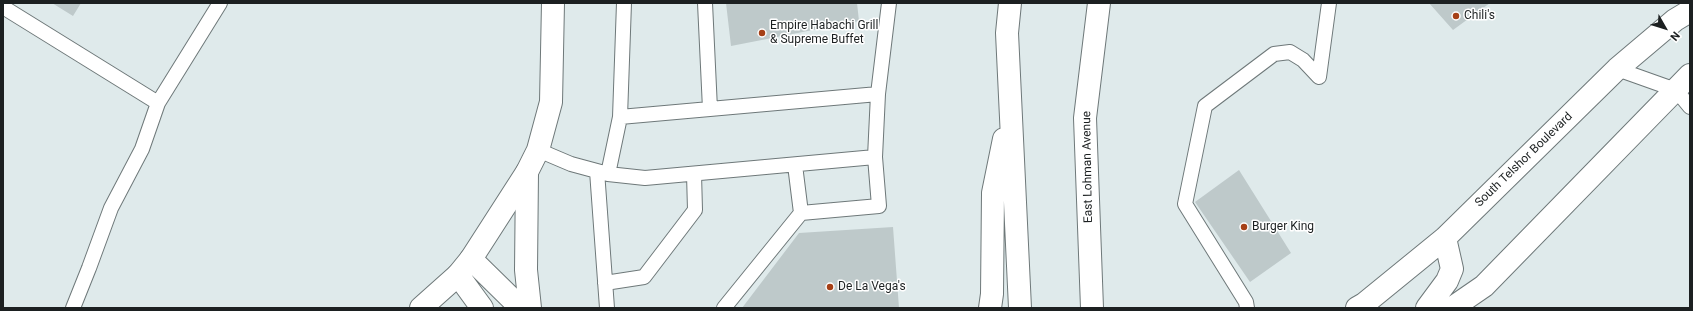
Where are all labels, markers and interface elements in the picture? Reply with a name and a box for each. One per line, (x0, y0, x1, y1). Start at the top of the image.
north arrow (1645, 8, 1685, 48)
place label: Chili's (1464, 9, 1495, 23)
marker: Chili's (1451, 11, 1461, 21)
place label: Empire Habachi Grill & Supreme Buffet (770, 19, 878, 47)
marker: Empire Habachi Grill & Supreme Buffet (757, 28, 767, 38)
text: N (1667, 29, 1682, 43)
street label: South Telshor Boulevard (1472, 110, 1576, 210)
street label: East Lohman Avenue (1080, 111, 1096, 223)
place label: Burger King (1252, 220, 1314, 234)
marker: Burger King (1239, 222, 1249, 232)
place label: De La Vega's (838, 280, 906, 294)
marker: De La Vega's (825, 282, 835, 292)

